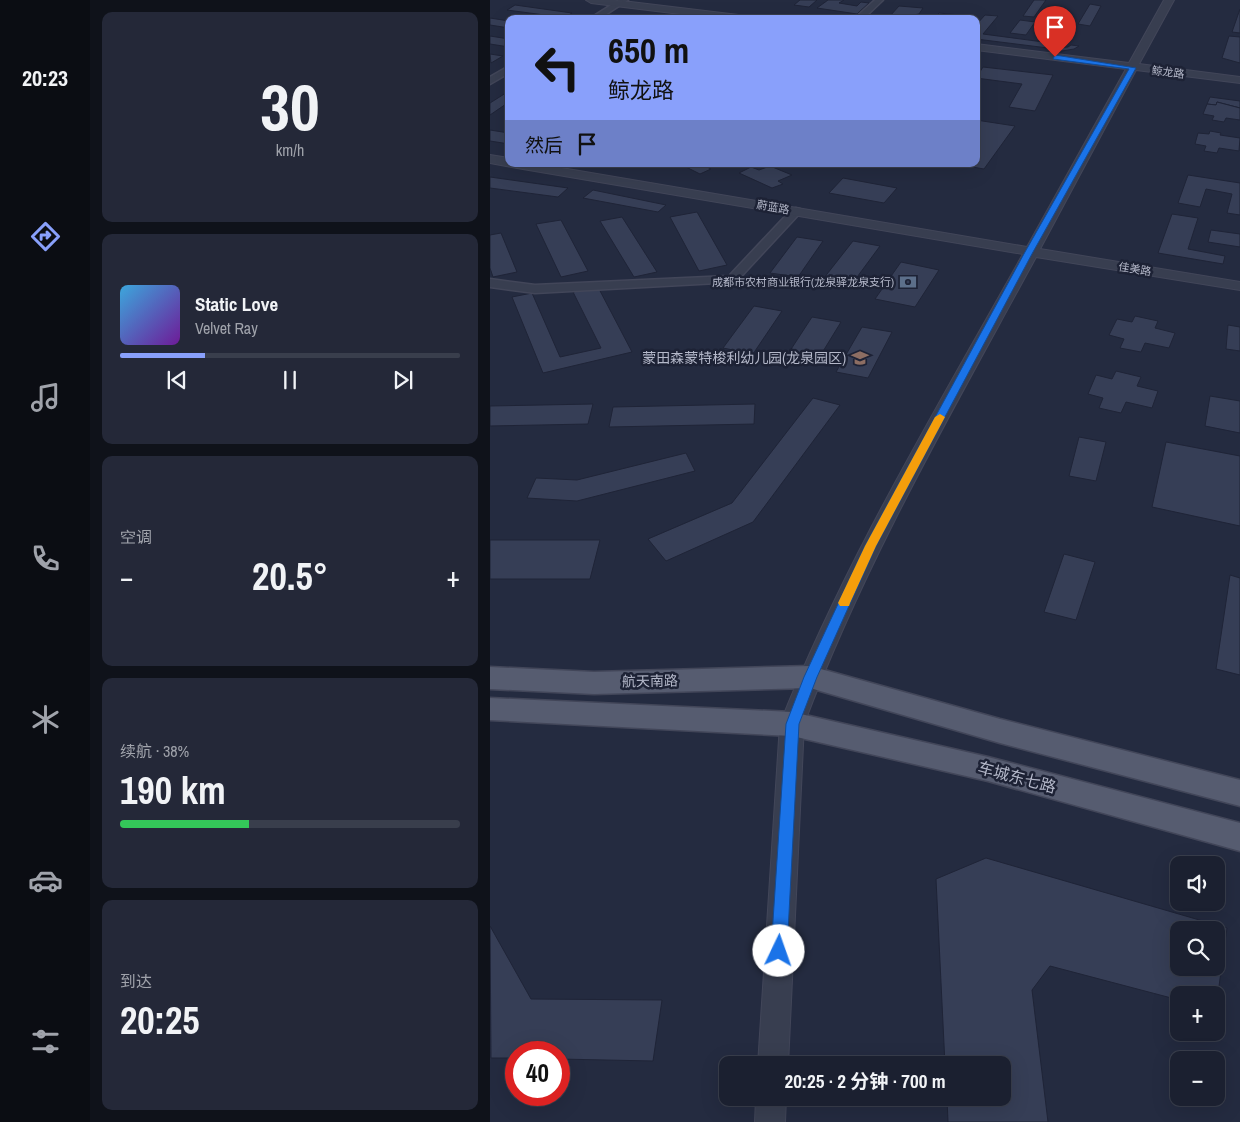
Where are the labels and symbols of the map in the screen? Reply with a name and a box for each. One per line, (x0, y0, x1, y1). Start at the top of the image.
pin (1034, 6, 1076, 57)
street label: 鲸龙路 (1151, 63, 1185, 81)
street label: 蔚蓝路 (756, 197, 790, 217)
street label: 佳美路 (1118, 260, 1152, 278)
bank icon: 成都市农村商业银行(龙泉驿龙泉支行) (898, 272, 918, 292)
place label: 成都市农村商业银行(龙泉驿龙泉支行) (712, 275, 894, 289)
school or university icon: 蒙田森蒙特梭利幼儿园(龙泉园区) (850, 348, 870, 368)
place label: 蒙田森蒙特梭利幼儿园(龙泉园区) (642, 349, 846, 367)
street label: 航天南路 (622, 672, 678, 690)
street label: 车城东七路 (976, 756, 1058, 798)
position arrow (752, 924, 804, 976)
speed limit sign: 40 (505, 1041, 570, 1106)

